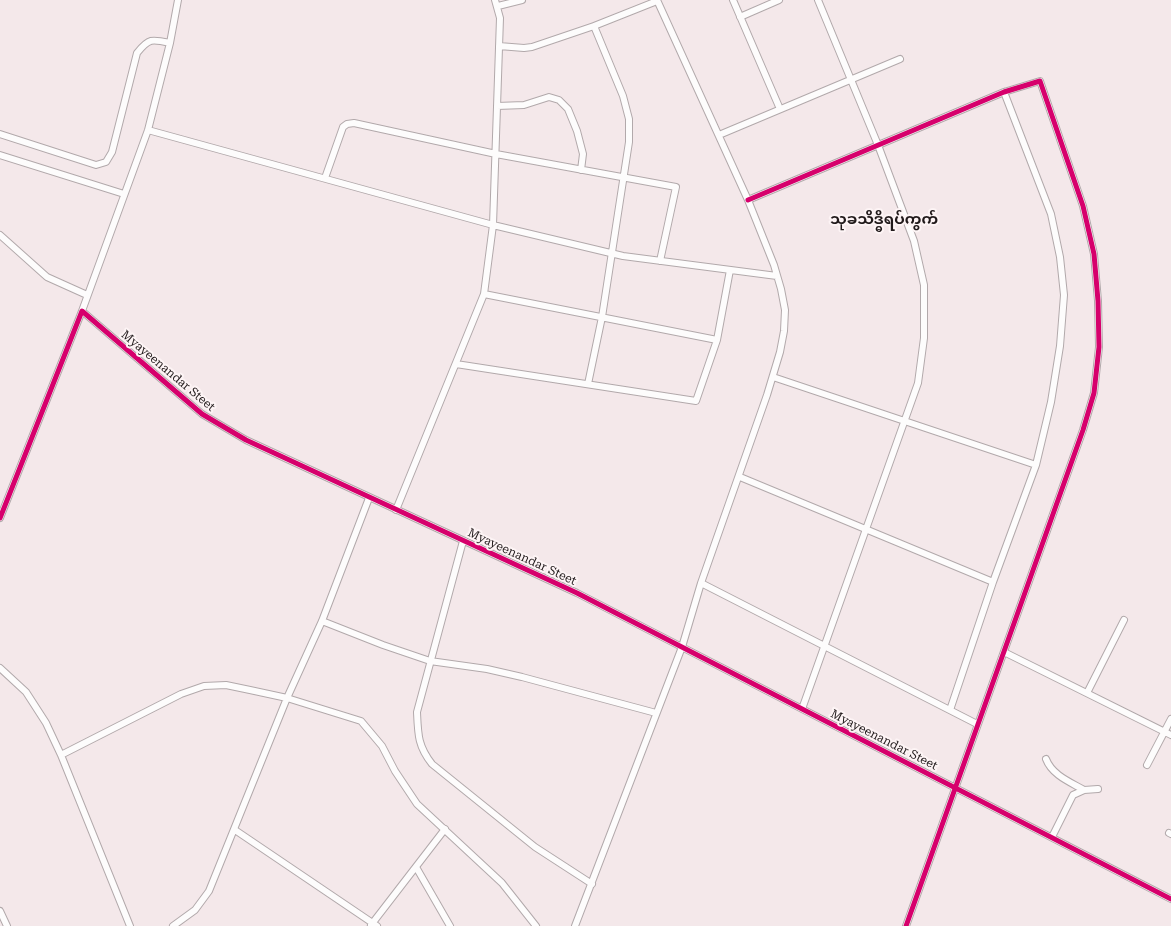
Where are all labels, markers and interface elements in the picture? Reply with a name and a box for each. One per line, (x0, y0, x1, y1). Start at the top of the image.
district label: သုခသိဒ္ဓိရပ်ကွက် (830, 211, 938, 229)
street label: Myayeenandar Steet (118, 328, 218, 414)
street label: Myayeenandar Steet (465, 526, 579, 588)
street label: Myayeenandar Steet (828, 707, 940, 773)

